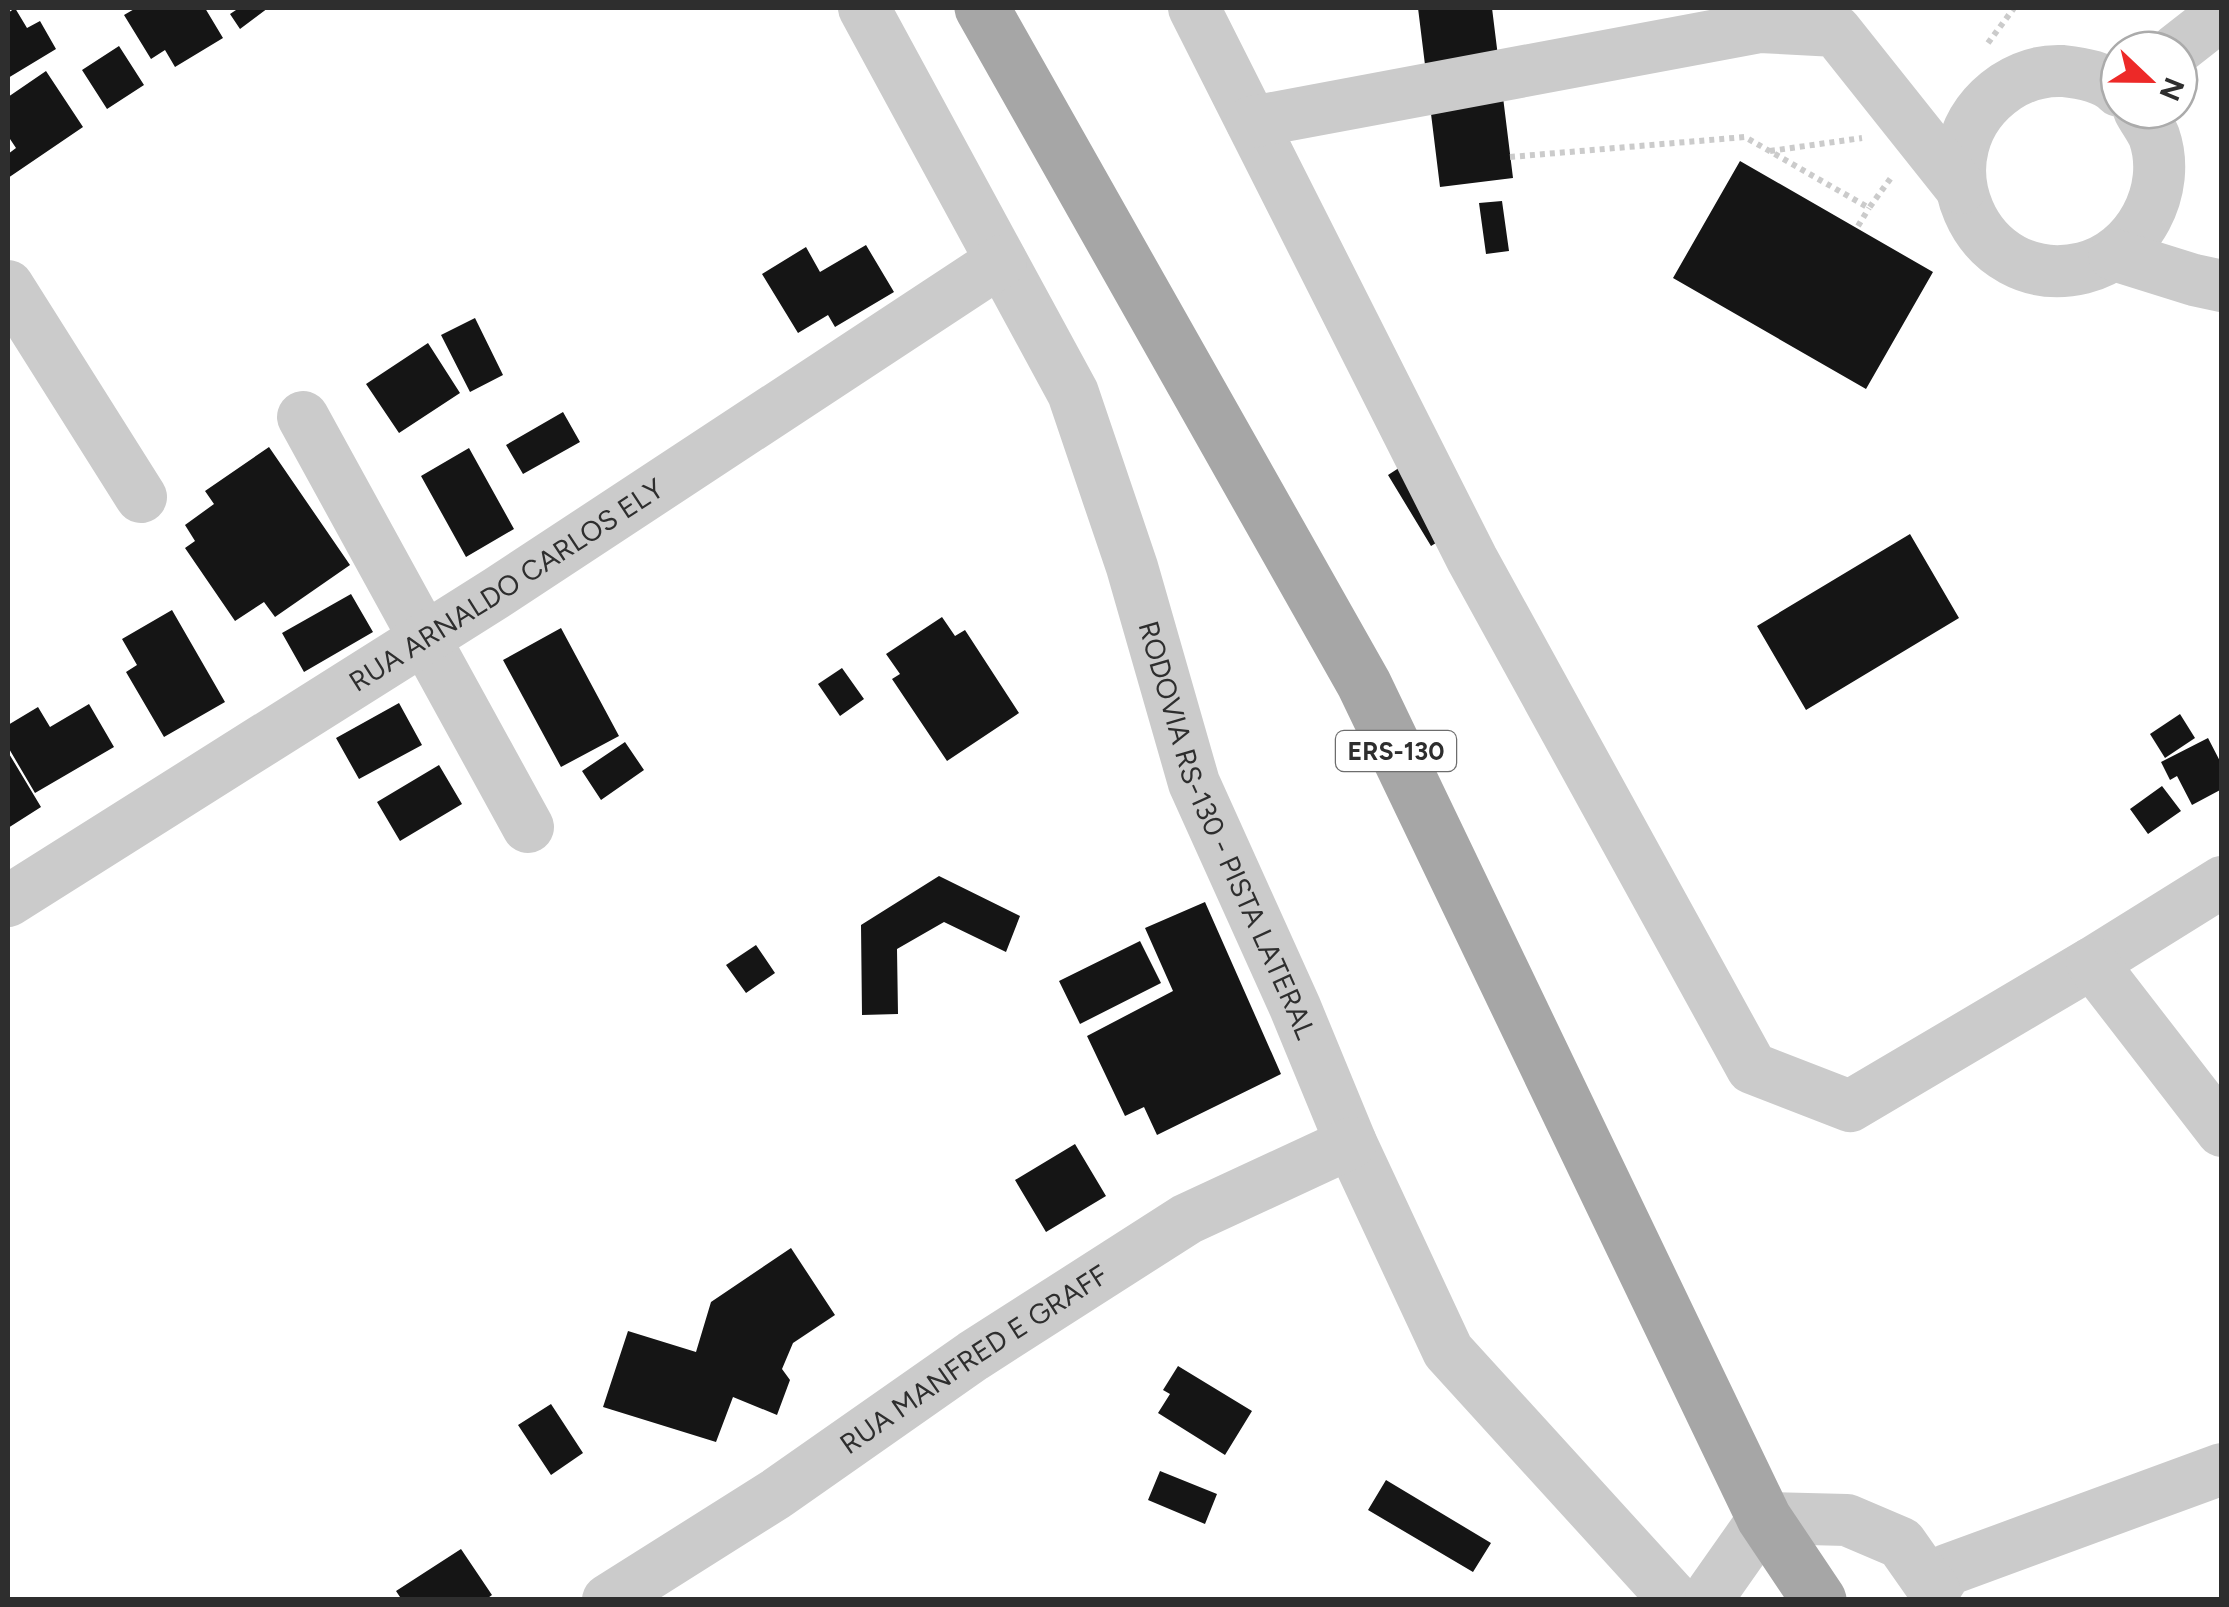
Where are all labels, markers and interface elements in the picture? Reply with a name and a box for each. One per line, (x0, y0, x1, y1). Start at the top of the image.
north arrow (2099, 30, 2199, 130)
text: N (2152, 73, 2192, 106)
street label: RUA ARNALDO CARLOS ELY (343, 471, 670, 699)
street label: RODOVIA RS-130 - PISTA LATERAL (1131, 617, 1323, 1044)
road number: ERS-130 (1336, 731, 1456, 771)
street label: RUA MANFRED E GRAFF (833, 1257, 1114, 1461)

